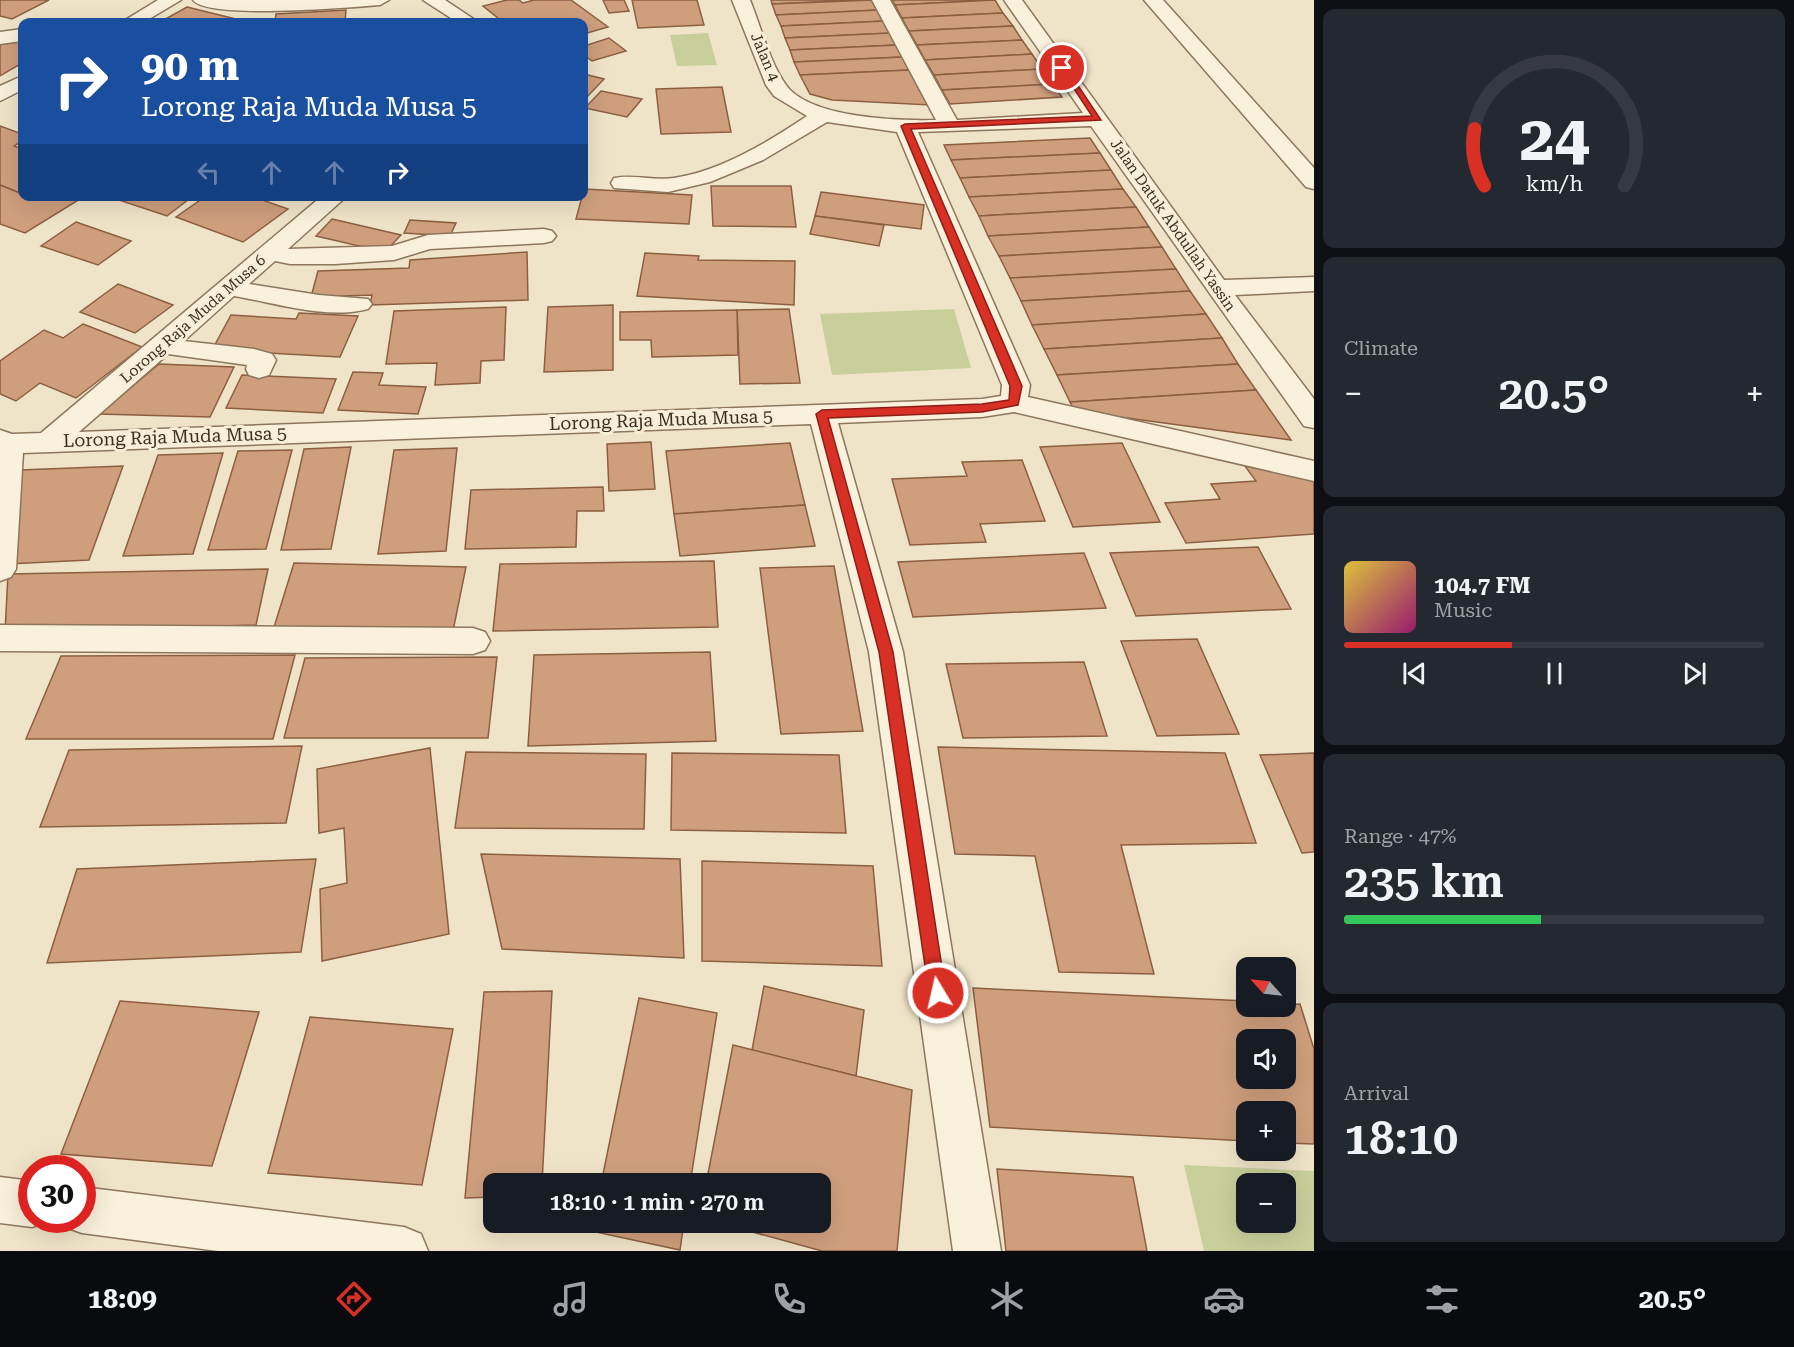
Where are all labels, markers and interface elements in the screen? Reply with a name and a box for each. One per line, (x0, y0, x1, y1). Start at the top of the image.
street label: Jalan 4 (747, 30, 783, 84)
text: 90 m (141, 41, 239, 90)
icon: right (42, 42, 120, 120)
pin (1036, 42, 1087, 93)
icon: arrive (1045, 51, 1078, 84)
text: Lorong Raja Muda Musa 5 (141, 91, 477, 123)
text: 24 (1519, 102, 1589, 175)
street label: Jalan Datuk Abdullah Yassin (1106, 135, 1240, 315)
icon: left (192, 156, 225, 189)
icon: ahead (255, 156, 288, 189)
icon: ahead (318, 156, 351, 189)
icon: right (381, 156, 414, 189)
text: km/h (1525, 171, 1583, 196)
street label: Lorong Raja Muda Musa 6 (117, 251, 269, 387)
text: Climate (1344, 336, 1418, 360)
text: 20.5° (1498, 367, 1610, 420)
text: − (1344, 374, 1362, 413)
text: + (1746, 374, 1764, 413)
street label: Lorong Raja Muda Musa 5 (549, 405, 773, 434)
street label: Lorong Raja Muda Musa 5 (63, 422, 287, 451)
text: 104.7 FM (1434, 573, 1531, 598)
text: Music (1434, 598, 1493, 622)
icon: previous (1398, 657, 1431, 690)
icon: pause (1538, 657, 1571, 690)
icon: next (1678, 657, 1711, 690)
text: Range · 47% (1344, 824, 1456, 848)
text: 235 km (1344, 855, 1504, 908)
north arrow (1236, 957, 1296, 1017)
map controls (1236, 957, 1296, 1233)
position arrow (906, 961, 970, 1025)
button: sound (1236, 1029, 1296, 1089)
text: Arrival (1344, 1081, 1409, 1105)
button: + (1236, 1101, 1296, 1161)
text: 18:10 (1344, 1112, 1458, 1165)
speed limit sign: 30 (18, 1155, 96, 1233)
button: − (1236, 1173, 1296, 1233)
text: 18:10 · 1 min · 270 m (550, 1190, 764, 1215)
icon: directions (333, 1278, 375, 1320)
icon: music (550, 1278, 592, 1320)
icon: phone (768, 1278, 810, 1320)
icon: climate (986, 1278, 1028, 1320)
icon: car (1203, 1278, 1245, 1320)
icon: filters (1421, 1278, 1463, 1320)
text: 18:09 (88, 1283, 157, 1315)
text: 20.5° (1639, 1283, 1706, 1315)

